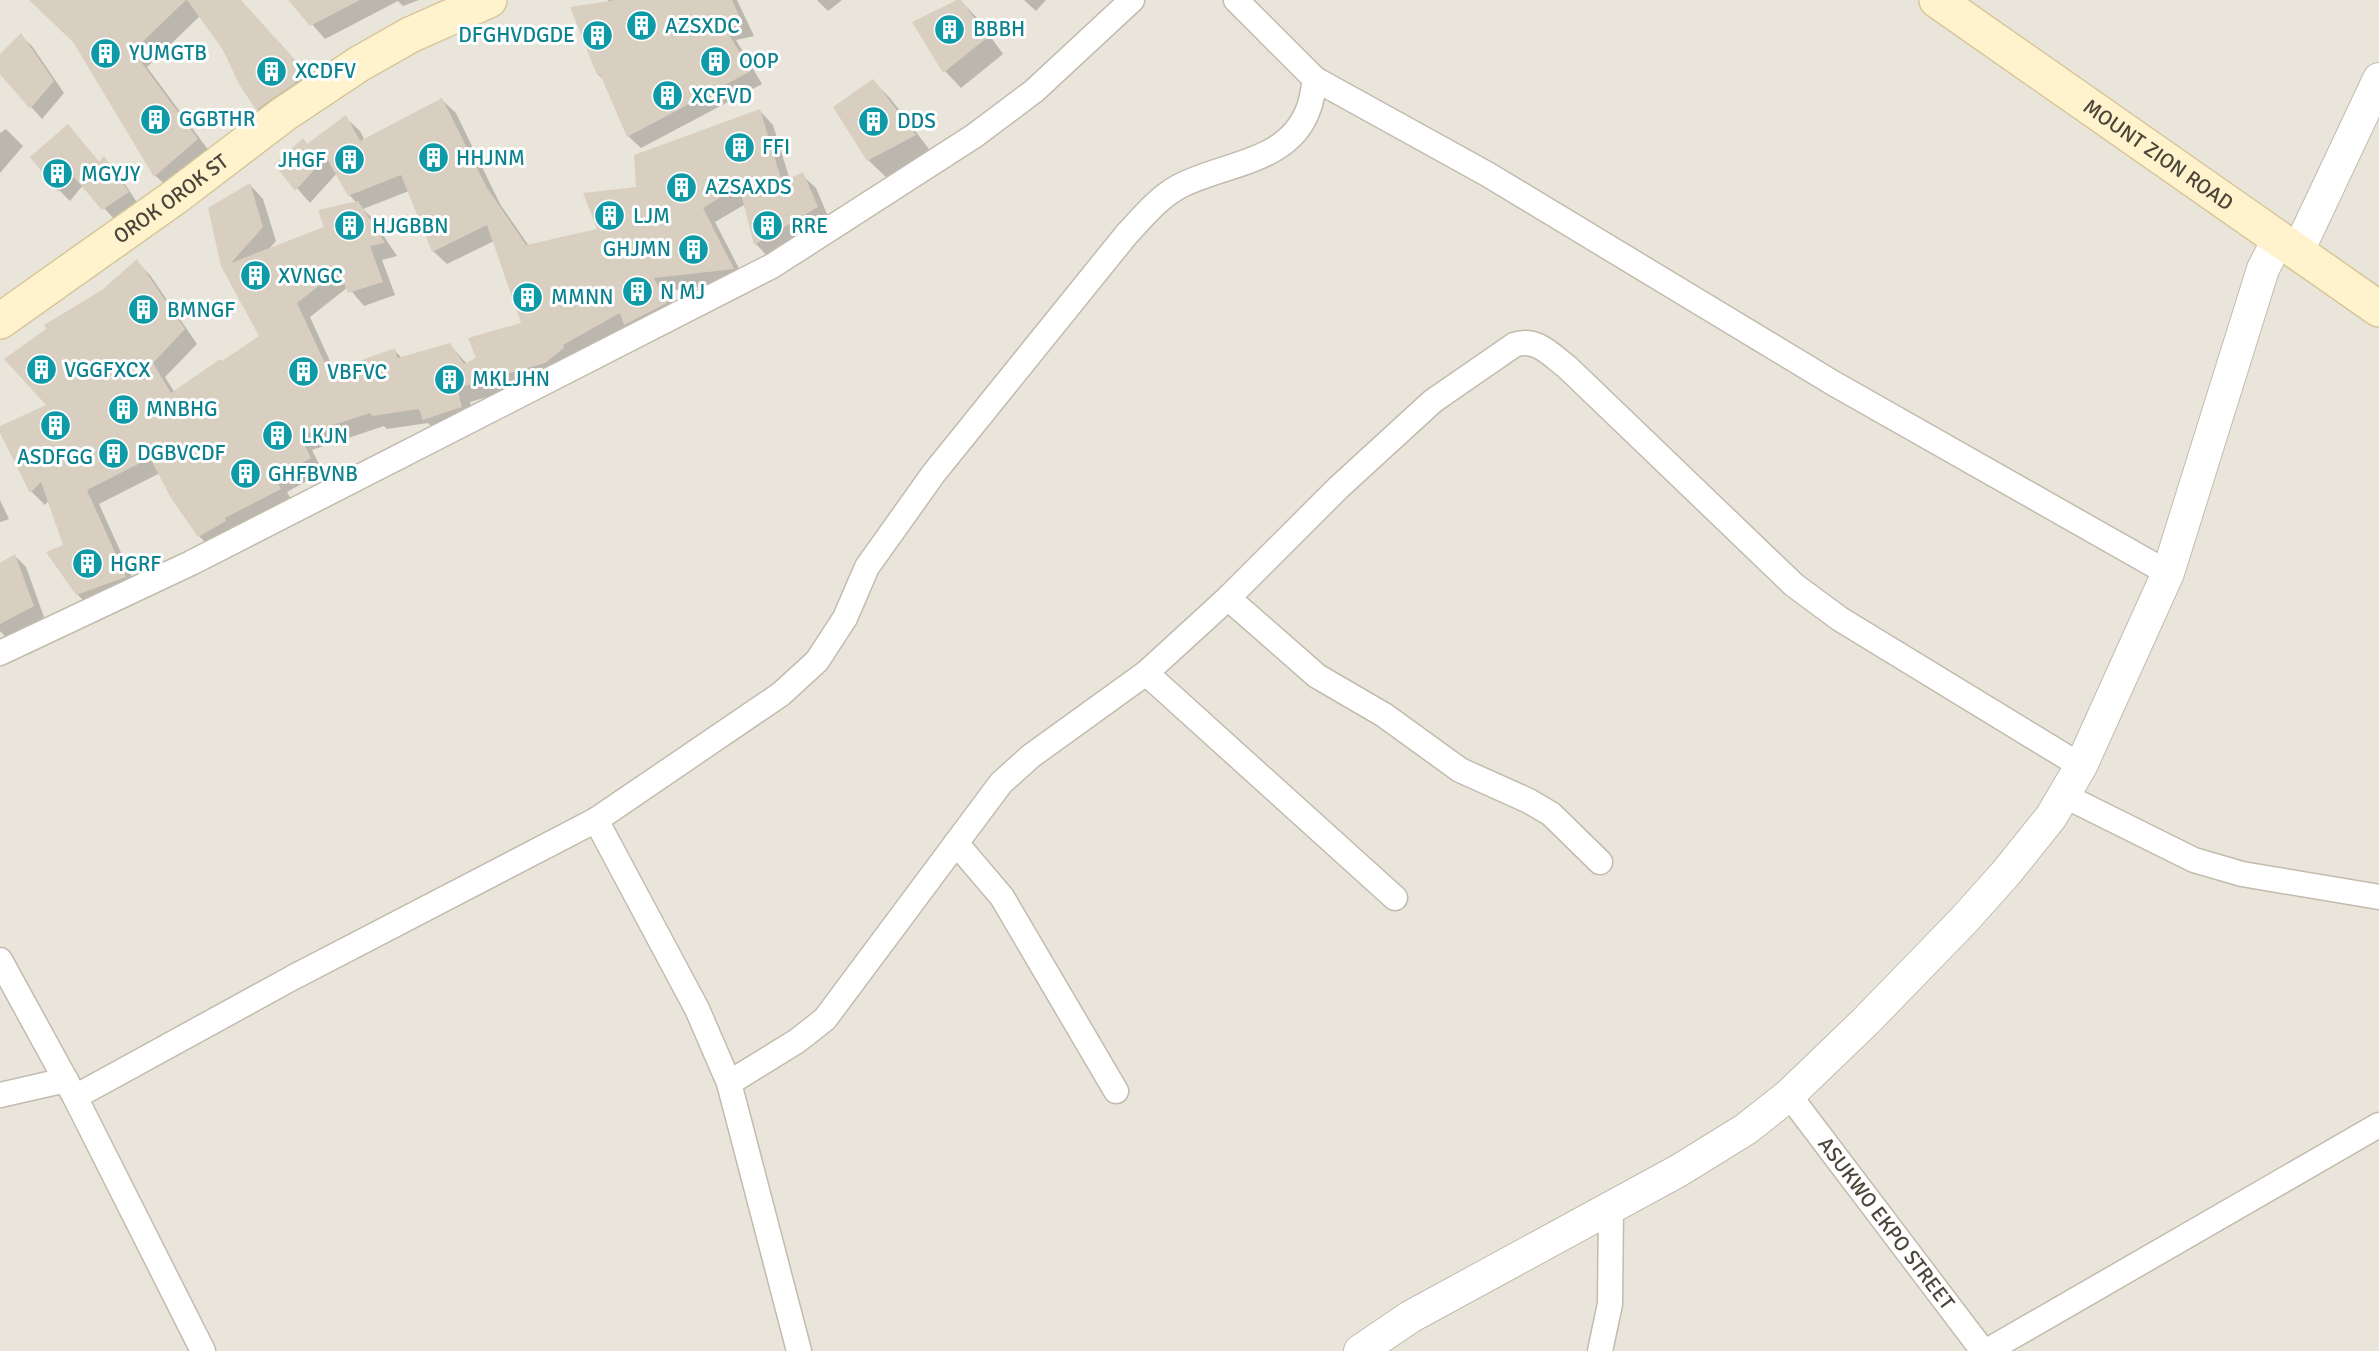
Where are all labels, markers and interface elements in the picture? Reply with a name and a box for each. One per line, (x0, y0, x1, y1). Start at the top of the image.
building icon: AZSXDC (625, 9, 659, 43)
building icon: BBBH (933, 12, 967, 46)
place label: AZSXDC (665, 13, 740, 39)
place label: BBBH (973, 16, 1025, 42)
building icon: DFGHVDGDE (581, 18, 615, 52)
place label: DFGHVDGDE (458, 22, 575, 48)
building icon: YUMGTB (89, 36, 123, 70)
place label: YUMGTB (129, 40, 207, 66)
building icon: OOP (699, 44, 733, 78)
place label: OOP (739, 48, 779, 74)
building icon: XCDFV (255, 54, 289, 88)
place label: XCDFV (295, 58, 356, 84)
building icon: XCFVD (651, 79, 685, 113)
place label: XCFVD (691, 83, 752, 109)
street label: MOUNT ZION ROAD (2078, 93, 2238, 216)
building icon: GGBTHR (139, 102, 173, 136)
building icon: DDS (857, 104, 891, 138)
place label: GGBTHR (179, 106, 255, 132)
place label: DDS (897, 108, 936, 134)
building icon: FFI (722, 130, 756, 164)
place label: FFI (762, 134, 790, 160)
building icon: HHJNM (416, 141, 450, 175)
building icon: JHGF (332, 143, 366, 177)
place label: HHJNM (456, 145, 525, 171)
place label: JHGF (278, 147, 326, 173)
street label: OROK OROK ST (108, 148, 234, 249)
building icon: MGYJY (41, 157, 75, 191)
place label: MGYJY (81, 161, 141, 187)
building icon: AZSAXDS (665, 170, 699, 204)
place label: AZSAXDS (705, 174, 792, 200)
building icon: LJM (593, 199, 627, 233)
place label: LJM (633, 203, 670, 229)
building icon: HJGBBN (332, 209, 366, 243)
building icon: RRE (751, 209, 785, 243)
place label: HJGBBN (372, 213, 449, 239)
place label: RRE (791, 213, 828, 239)
building icon: GHJMN (677, 232, 711, 266)
place label: GHJMN (603, 236, 671, 262)
building icon: XVNGC (238, 259, 272, 293)
place label: XVNGC (278, 263, 343, 289)
building icon: N MJ (620, 275, 654, 309)
place label: N MJ (660, 279, 705, 305)
building icon: MMNN (511, 280, 545, 314)
place label: MMNN (551, 284, 613, 310)
building icon: BMNGF (127, 293, 161, 327)
place label: BMNGF (167, 297, 235, 323)
building icon: VGGFXCX (24, 353, 58, 387)
building icon: VBFVC (287, 355, 321, 389)
place label: VGGFXCX (64, 357, 151, 383)
place label: VBFVC (327, 359, 387, 385)
building icon: MKLJHN (432, 362, 466, 396)
place label: MKLJHN (472, 366, 550, 392)
building icon: MNBHG (106, 392, 140, 426)
place label: MNBHG (146, 396, 218, 422)
building icon: ASDFGG (38, 408, 72, 442)
building icon: LKJN (261, 419, 295, 453)
place label: LKJN (301, 423, 348, 449)
building icon: DGBVCDF (97, 436, 131, 470)
place label: DGBVCDF (137, 440, 226, 466)
place label: ASDFGG (17, 444, 93, 470)
building icon: GHFBVNB (228, 457, 262, 491)
place label: GHFBVNB (268, 461, 358, 487)
building icon: HGRF (70, 547, 104, 581)
place label: HGRF (110, 551, 161, 577)
street label: ASUKWO EKPO STREET (1812, 1132, 1960, 1315)

